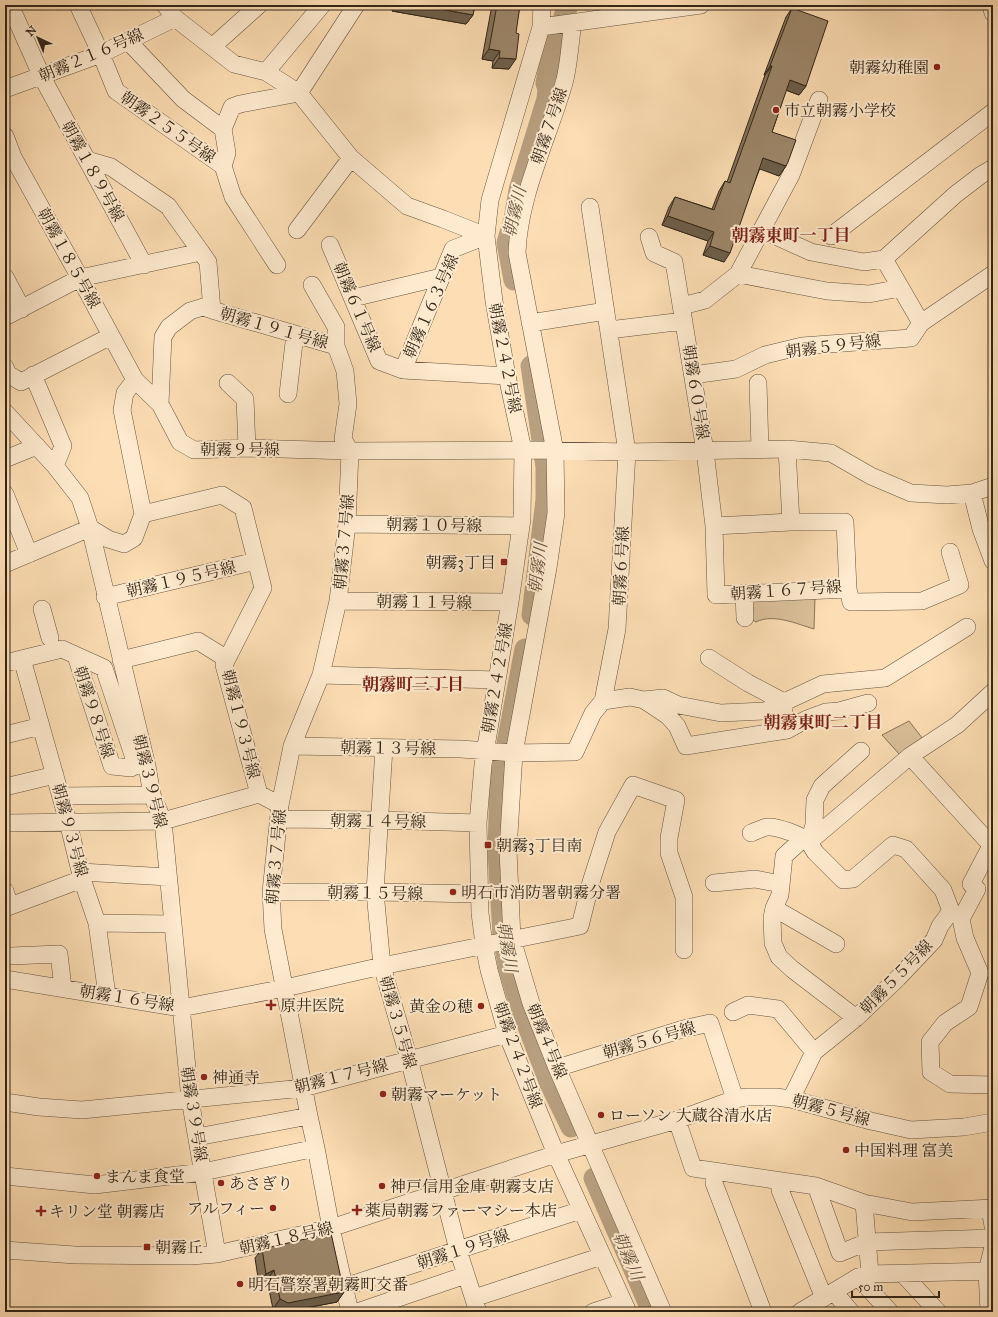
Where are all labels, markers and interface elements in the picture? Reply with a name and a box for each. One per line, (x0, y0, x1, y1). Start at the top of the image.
north arrow (18, 18, 58, 58)
text: N (24, 23, 40, 39)
street label: 朝霧２１６号線 (36, 24, 146, 86)
place label: 朝霧幼稚園 (849, 58, 929, 77)
marker: 朝霧幼稚園 (932, 62, 942, 72)
street label: 朝霧７号線 (527, 85, 571, 167)
street label: 朝霧２５５号線 (117, 87, 219, 167)
place label: 市立朝霧小学校 (784, 101, 896, 120)
marker: 市立朝霧小学校 (771, 105, 781, 115)
street label: 朝霧１８９号線 (58, 117, 128, 225)
water label: 朝霧川 (499, 183, 531, 239)
street label: 朝霧１８５号線 (34, 204, 104, 312)
district label: 朝霧東町一丁目 (732, 225, 851, 246)
street label: 朝霧１６３号線 (400, 251, 462, 361)
street label: 朝霧６１号線 (329, 259, 385, 355)
street label: 朝霧２４２号線 (485, 301, 525, 415)
street label: 朝霧１９１号線 (218, 303, 330, 353)
street label: 朝霧５９号線 (784, 331, 882, 361)
street label: 朝霧６０号線 (679, 343, 713, 441)
street label: 朝霧９号線 (200, 440, 280, 459)
street label: 朝霧３７号線 (330, 493, 358, 591)
street label: 朝霧１０号線 (386, 515, 482, 535)
street label: 朝霧６号線 (609, 526, 633, 606)
water label: 朝霧川 (524, 539, 552, 595)
place label: 朝霧3丁目 (426, 553, 496, 572)
street label: 朝霧１９５号線 (124, 557, 238, 601)
marker: 朝霧3丁目 (499, 557, 509, 567)
street label: 朝霧１６７号線 (729, 577, 843, 603)
street label: 朝霧１１号線 (376, 592, 472, 612)
street label: 朝霧２４２号線 (478, 621, 516, 735)
street label: 朝霧９８号線 (70, 663, 118, 761)
street label: 朝霧１９３号線 (218, 667, 264, 781)
district label: 朝霧町三丁目 (362, 674, 464, 695)
district label: 朝霧東町二丁目 (764, 712, 883, 733)
street label: 朝霧３９号線 (129, 732, 171, 830)
street label: 朝霧１３号線 (340, 738, 436, 758)
street label: 朝霧９３号線 (48, 781, 92, 879)
street label: 朝霧３７号線 (262, 808, 290, 906)
street label: 朝霧１４号線 (330, 811, 426, 831)
place label: 朝霧3丁目南 (496, 836, 582, 855)
marker: 朝霧3丁目南 (483, 840, 493, 850)
street label: 朝霧１５号線 (327, 883, 423, 903)
place label: 明石市消防署朝霧分署 (461, 883, 621, 902)
marker: 明石市消防署朝霧分署 (448, 887, 458, 897)
water label: 朝霧川 (493, 920, 522, 976)
street label: 朝霧５５号線 (856, 936, 936, 1018)
street label: 朝霧３５号線 (376, 973, 420, 1071)
street label: 朝霧１６号線 (78, 981, 176, 1015)
place label: 原井医院 (280, 996, 344, 1015)
place label: 黄金の穂 (409, 997, 473, 1016)
marker: 原井医院 (265, 999, 277, 1011)
street label: 朝霧２４２号線 (490, 999, 546, 1111)
street label: 朝霧４号線 (523, 1000, 571, 1082)
marker: 黄金の穂 (476, 1001, 486, 1011)
street label: 朝霧５６号線 (600, 1018, 698, 1062)
street label: 朝霧１７号線 (292, 1055, 390, 1097)
street label: 朝霧３９号線 (177, 1065, 211, 1163)
place label: 神通寺 (212, 1068, 260, 1087)
marker: 神通寺 (199, 1072, 209, 1082)
place label: 朝霧マーケット (391, 1085, 502, 1104)
marker: 朝霧マーケット (378, 1089, 388, 1099)
street label: 朝霧５号線 (790, 1090, 872, 1130)
place label: ローソン 大蔵谷清水店 (609, 1106, 772, 1125)
marker: ローソン 大蔵谷清水店 (596, 1110, 606, 1120)
place label: 中国料理 富美 (854, 1141, 953, 1160)
marker: 中国料理 富美 (841, 1145, 851, 1155)
place label: まんま食堂 (105, 1167, 185, 1186)
marker: まんま食堂 (92, 1171, 102, 1181)
place label: あさぎり (229, 1174, 293, 1193)
place label: 神戸信用金庫 朝霧支店 (390, 1177, 553, 1196)
marker: あさぎり (216, 1178, 226, 1188)
marker: 神戸信用金庫 朝霧支店 (377, 1181, 387, 1191)
place label: アルフィー (187, 1199, 265, 1218)
place label: 薬局朝霧ファーマシー本店 (365, 1201, 557, 1220)
place label: キリン堂 朝霧店 (49, 1202, 164, 1221)
marker: アルフィー (268, 1203, 278, 1213)
marker: 薬局朝霧ファーマシー本店 (352, 1205, 362, 1215)
marker: キリン堂 朝霧店 (36, 1206, 46, 1216)
street label: 朝霧１８号線 (237, 1218, 335, 1258)
street label: 朝霧１９号線 (414, 1225, 512, 1273)
water label: 朝霧川 (608, 1228, 648, 1285)
place label: 朝霧丘 (155, 1238, 203, 1257)
marker: 朝霧丘 (142, 1242, 152, 1252)
scale bar (852, 1273, 939, 1299)
place label: 明石警察署朝霧町交番 (248, 1275, 408, 1294)
marker: 明石警察署朝霧町交番 (235, 1279, 245, 1289)
text: 50 m (858, 1280, 883, 1294)

